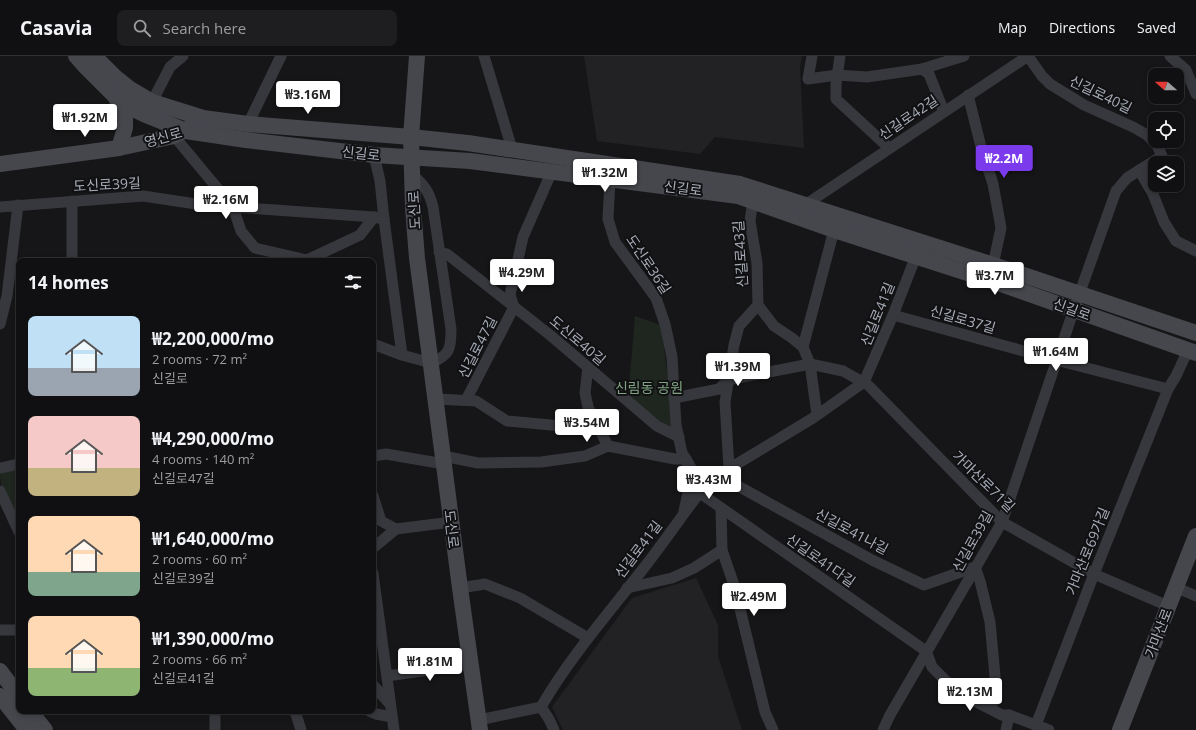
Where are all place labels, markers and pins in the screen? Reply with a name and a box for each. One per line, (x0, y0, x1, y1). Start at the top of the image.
pin: ₩3.16M (275, 81, 341, 115)
pin: ₩1.92M (52, 104, 118, 138)
pin: ₩2.2M (976, 145, 1032, 179)
pin: ₩1.32M (572, 159, 638, 193)
pin: ₩2.16M (193, 186, 259, 220)
pin: ₩4.29M (489, 259, 555, 293)
pin: ₩3.7M (967, 262, 1023, 296)
pin: ₩1.64M (1023, 338, 1089, 372)
pin: ₩1.39M (705, 353, 771, 387)
pin: ₩3.54M (554, 409, 620, 443)
pin: ₩3.43M (676, 466, 742, 500)
pin: ₩2.49M (721, 583, 787, 617)
pin: ₩1.81M (397, 648, 463, 682)
pin: ₩2.13M (937, 678, 1003, 712)

